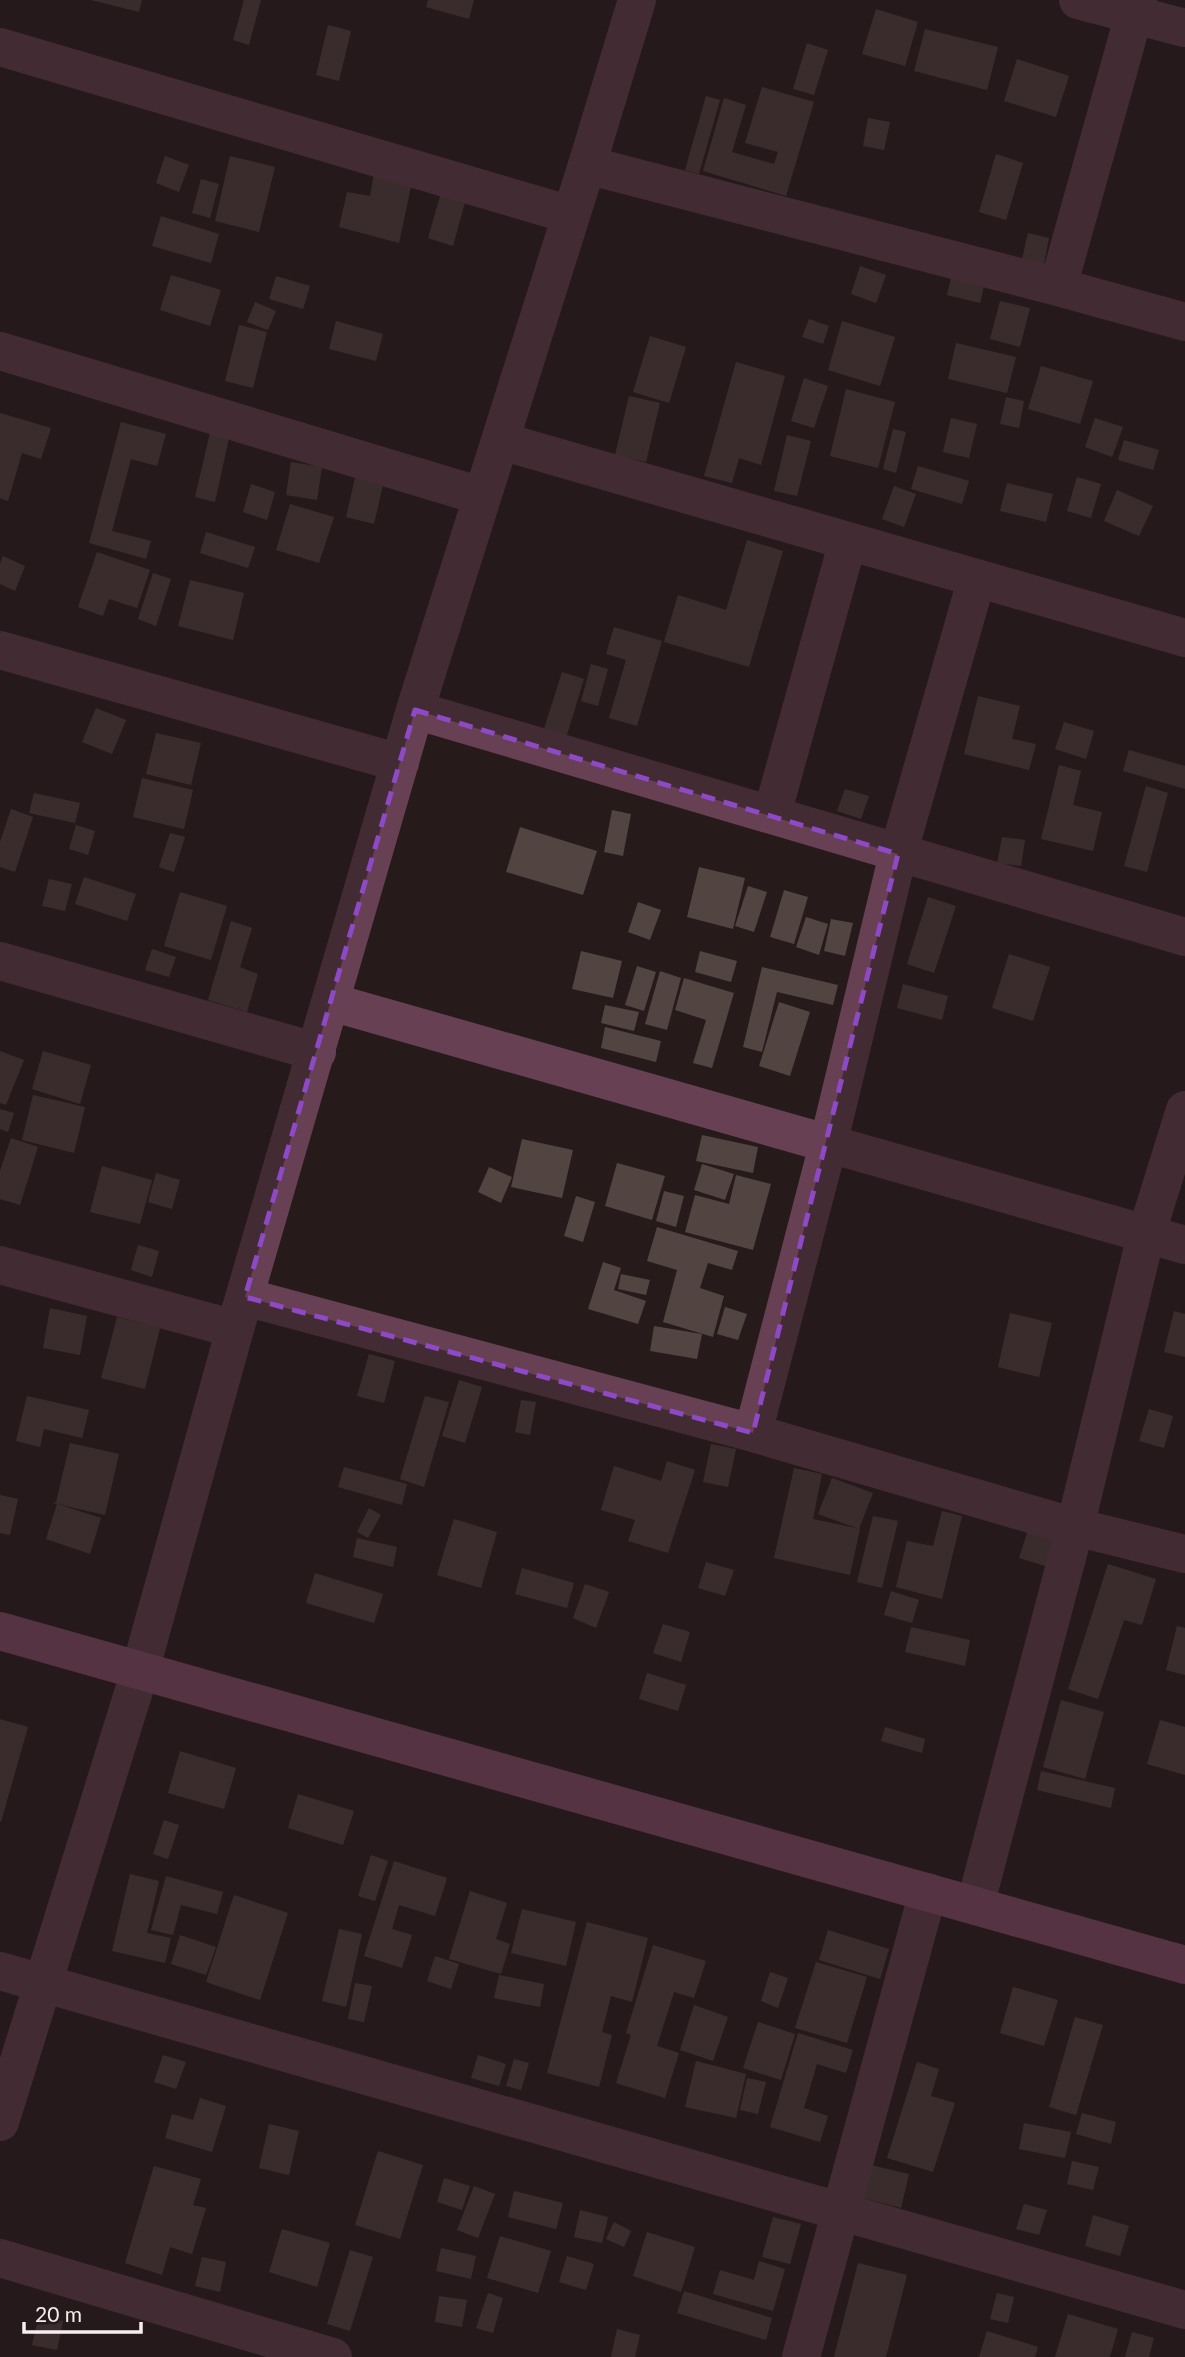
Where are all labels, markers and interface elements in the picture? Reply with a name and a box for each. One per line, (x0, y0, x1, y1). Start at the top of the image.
scale bar (24, 2290, 142, 2334)
text: 20 m (35, 2301, 82, 2326)

